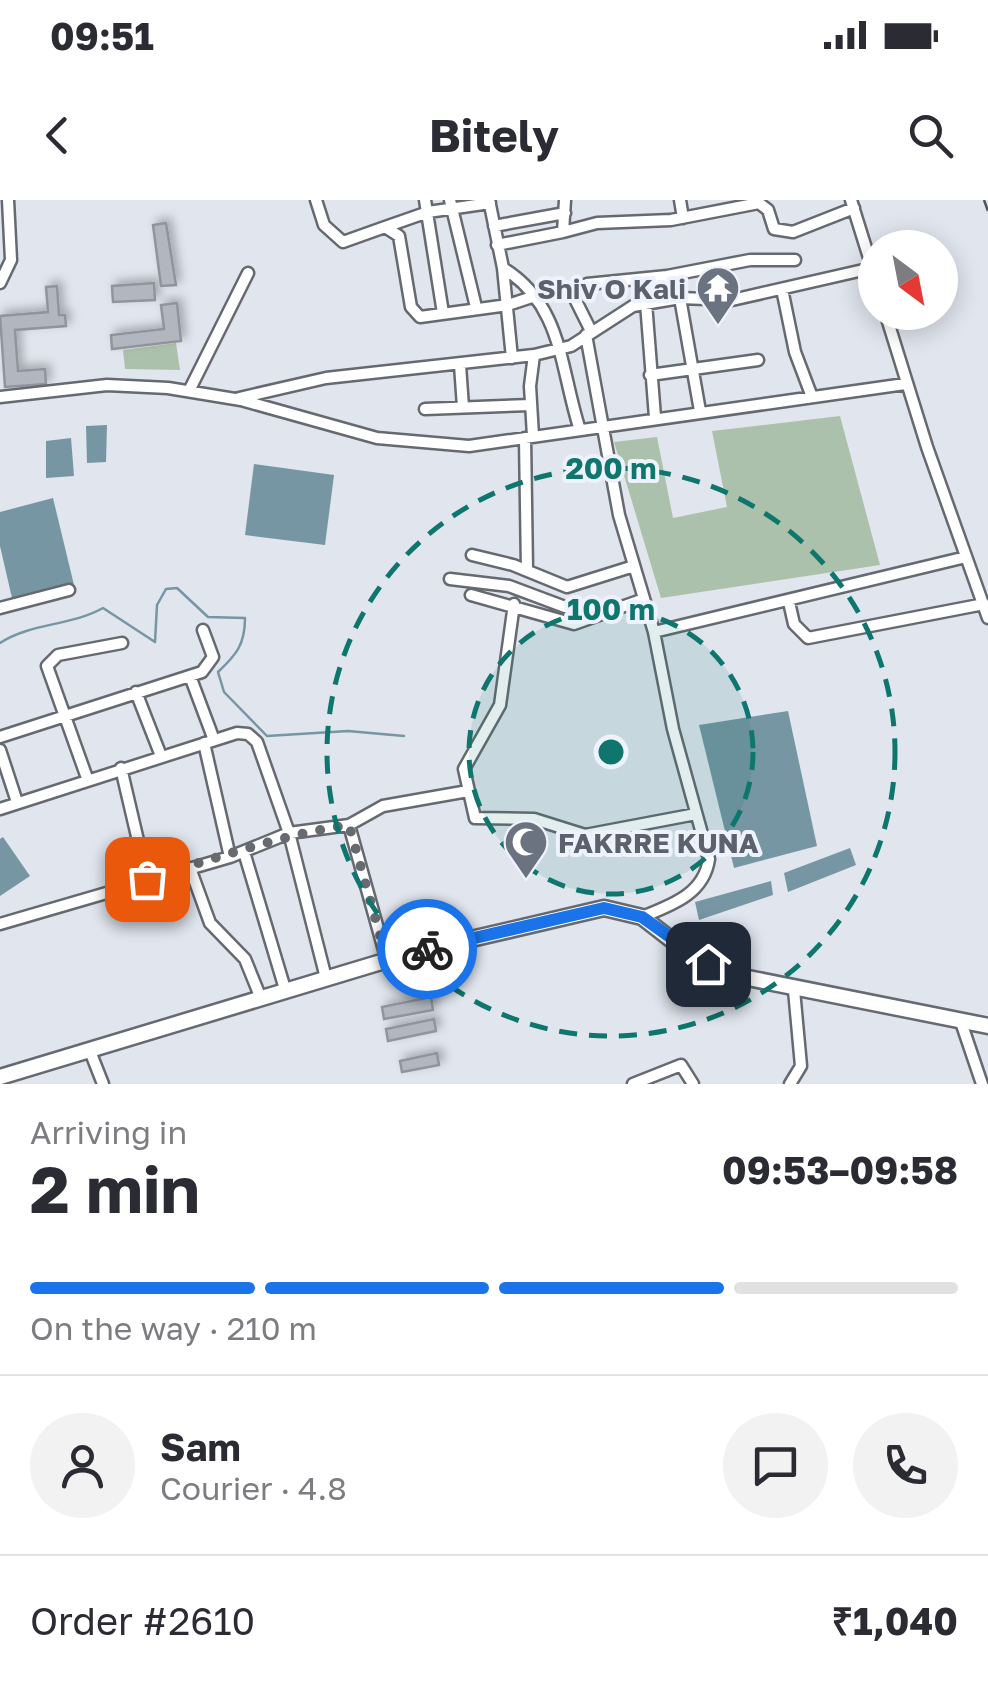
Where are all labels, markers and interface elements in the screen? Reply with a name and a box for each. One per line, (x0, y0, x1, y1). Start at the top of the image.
text: 09:51 (50, 13, 154, 58)
icon: back (30, 108, 85, 163)
text: Bitely (429, 108, 559, 162)
icon: search (903, 108, 958, 163)
north arrow (858, 230, 958, 330)
map controls (858, 230, 958, 330)
temple icon: Shiv O Kali (695, 265, 741, 326)
place label: Shiv O Kali (537, 272, 686, 305)
text: 200 m (565, 450, 657, 486)
text: 100 m (567, 591, 655, 627)
centre of rings (593, 734, 629, 770)
mosque icon: FAKRRE KUNA (503, 819, 549, 880)
place label: FAKRRE KUNA (558, 826, 759, 859)
pin (105, 837, 190, 922)
icon: bag (120, 852, 175, 907)
courier (377, 899, 477, 999)
icon: bike (400, 922, 455, 977)
pin (666, 922, 751, 1007)
icon: home (681, 937, 736, 992)
text: Arriving in (30, 1113, 187, 1151)
text: 09:53–09:58 (722, 1147, 958, 1192)
text: 2 min (30, 1149, 200, 1227)
text: On the way · 210 m (30, 1309, 317, 1347)
button: person (30, 1413, 135, 1518)
button: chat (723, 1413, 828, 1518)
button: phone (853, 1413, 958, 1518)
text: Sam (160, 1424, 241, 1469)
text: Courier · 4.8 (160, 1469, 347, 1507)
text: Order #2610 (30, 1598, 255, 1643)
text: ₹1,040 (831, 1598, 958, 1643)

